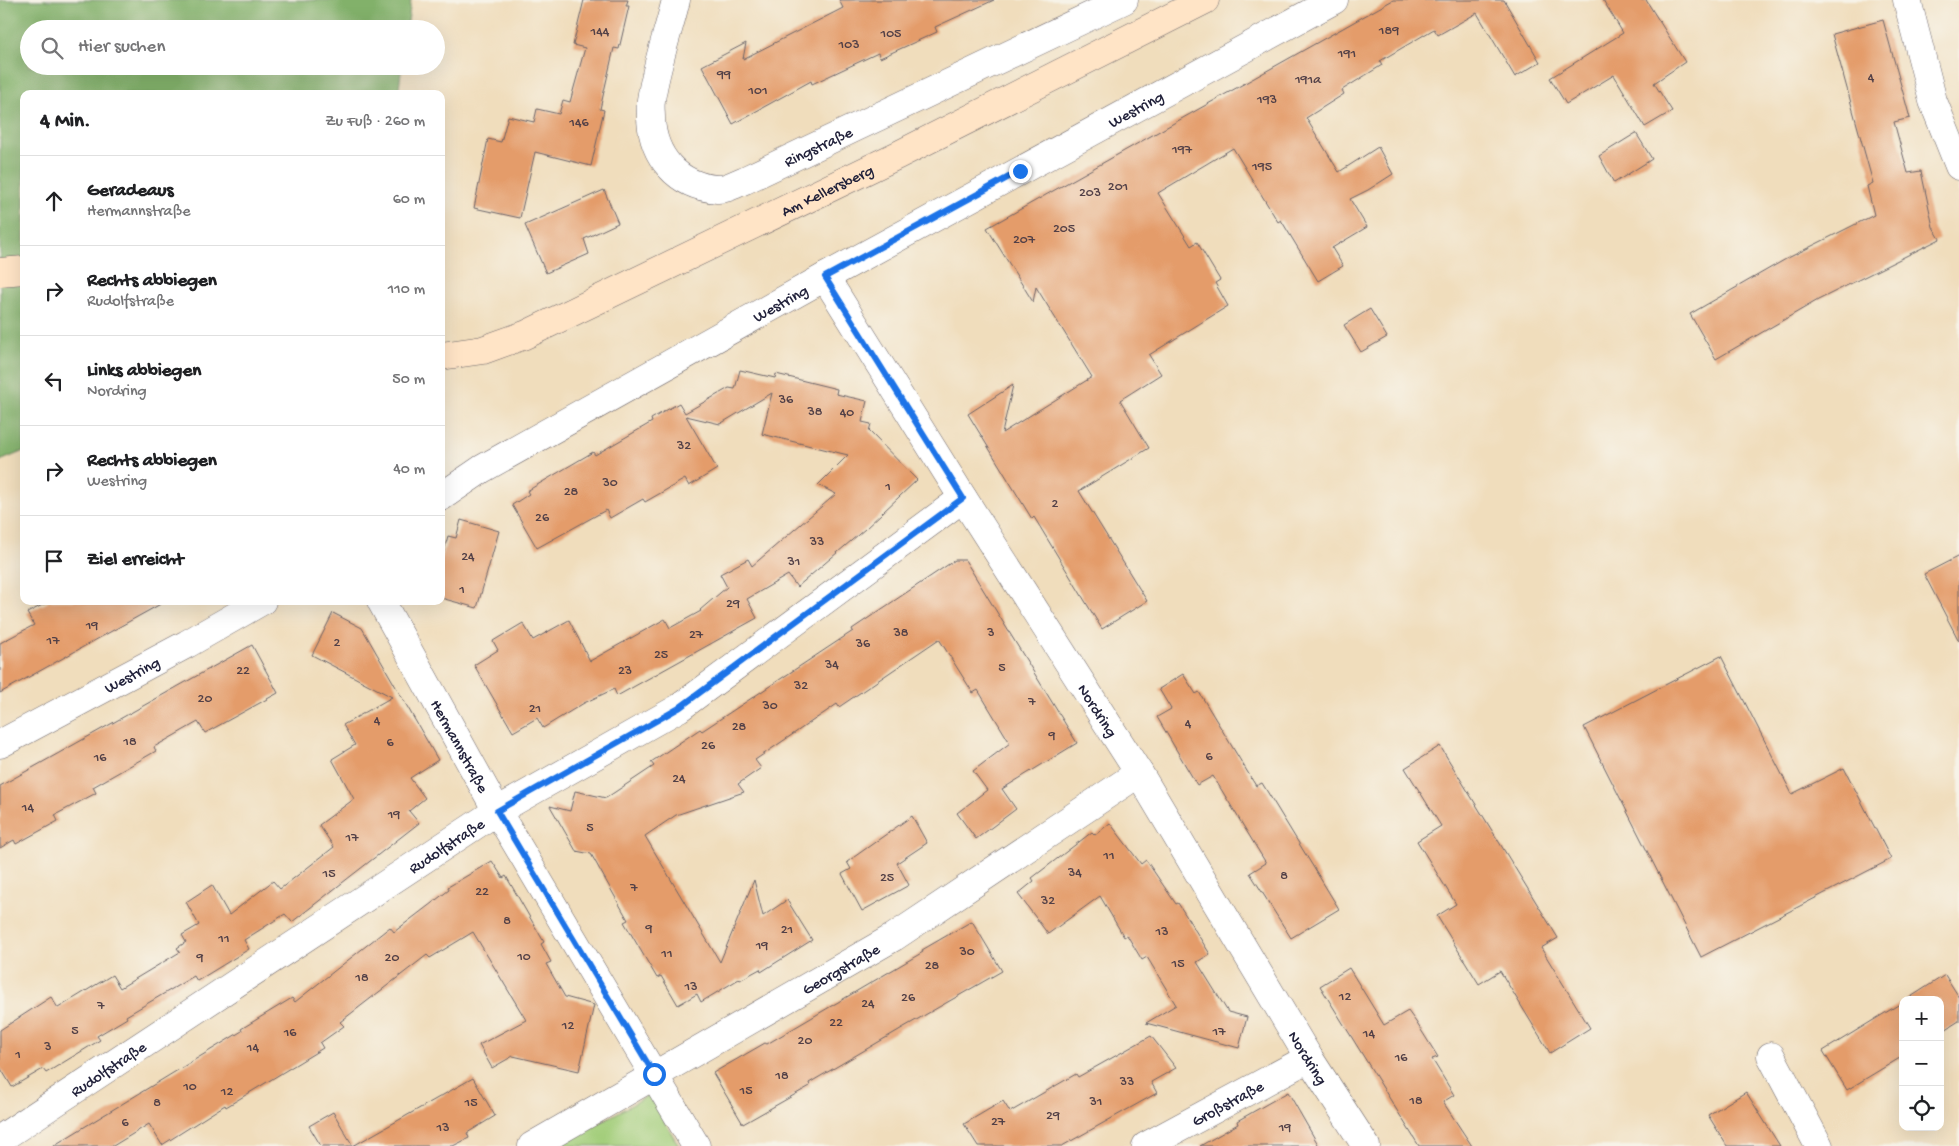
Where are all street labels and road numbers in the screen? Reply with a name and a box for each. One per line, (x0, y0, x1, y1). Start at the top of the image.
street label: Westring (1106, 88, 1168, 134)
street label: Ringstraße (782, 124, 857, 173)
street label: Am Kellersberg (779, 162, 877, 223)
street label: Westring (751, 282, 812, 328)
street label: Westring (102, 654, 164, 699)
street label: Nordring (1072, 681, 1120, 742)
street label: Hermannstraße (424, 697, 491, 798)
street label: Rudolfstraße (406, 815, 490, 880)
street label: Georgstraße (800, 941, 885, 1001)
street label: Nordring (1282, 1029, 1330, 1089)
street label: Rudolfstraße (68, 1039, 152, 1103)
street label: Großstraße (1189, 1078, 1268, 1132)

